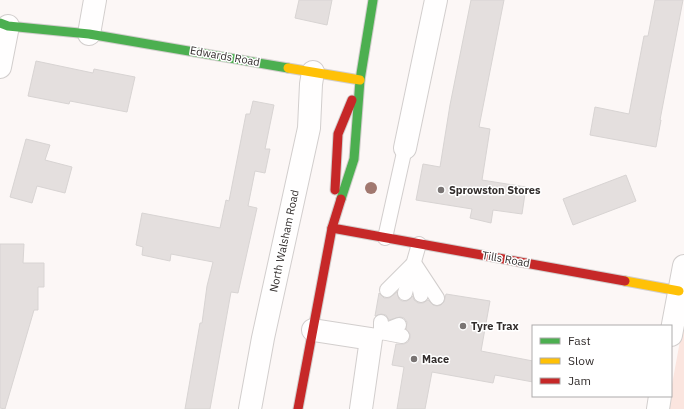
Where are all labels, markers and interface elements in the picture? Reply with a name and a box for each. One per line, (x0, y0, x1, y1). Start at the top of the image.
street label: Edwards Road (189, 43, 261, 69)
place label: Sprowston Stores (449, 183, 541, 197)
marker: Sprowston Stores (436, 185, 446, 195)
street label: North Walsham Road (266, 189, 302, 293)
street label: Tills Road (481, 248, 531, 270)
place label: Tyre Trax (471, 319, 519, 333)
marker: Tyre Trax (458, 321, 468, 331)
legend (532, 325, 672, 397)
text: Fast (568, 333, 591, 348)
place label: Mace (422, 352, 449, 366)
text: Slow (568, 353, 594, 368)
marker: Mace (409, 354, 419, 364)
text: Jam (568, 373, 591, 388)

